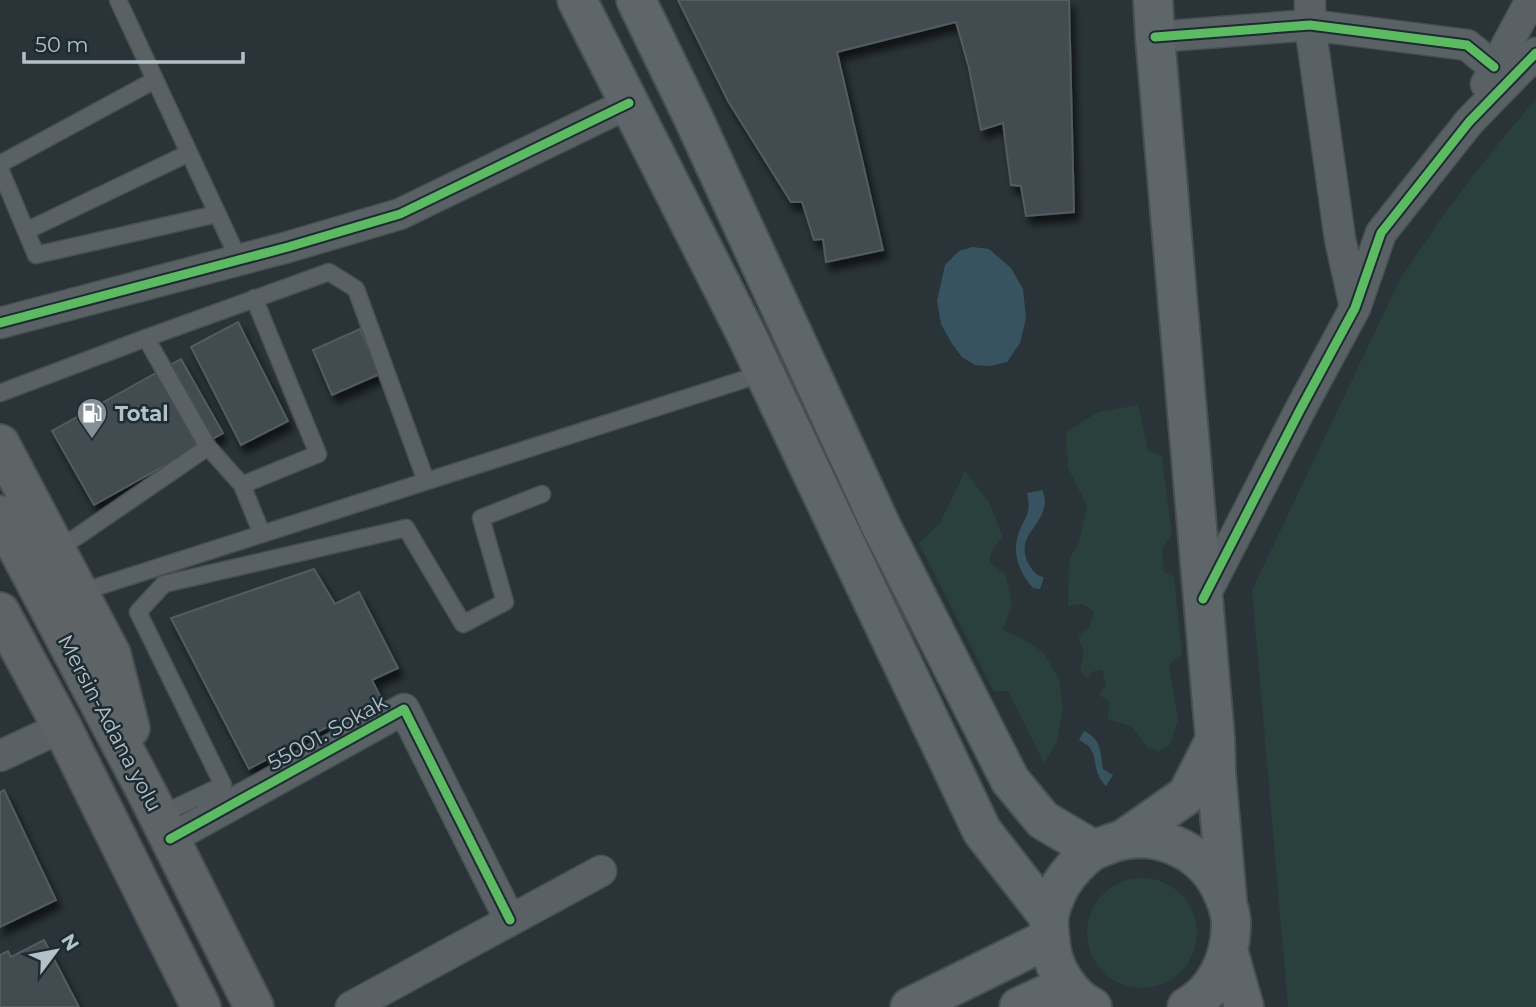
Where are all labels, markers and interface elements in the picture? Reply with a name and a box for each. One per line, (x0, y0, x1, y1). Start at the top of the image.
scale bar (24, 21, 243, 65)
text: 50 m (35, 32, 89, 57)
fuel station icon: Total (75, 396, 109, 440)
place label: Total (115, 401, 169, 426)
street label: Mersin-Adana yolu (53, 630, 167, 816)
street label: 55001. Sokak (263, 689, 391, 775)
north arrow (21, 916, 91, 986)
text: N (56, 930, 84, 955)

